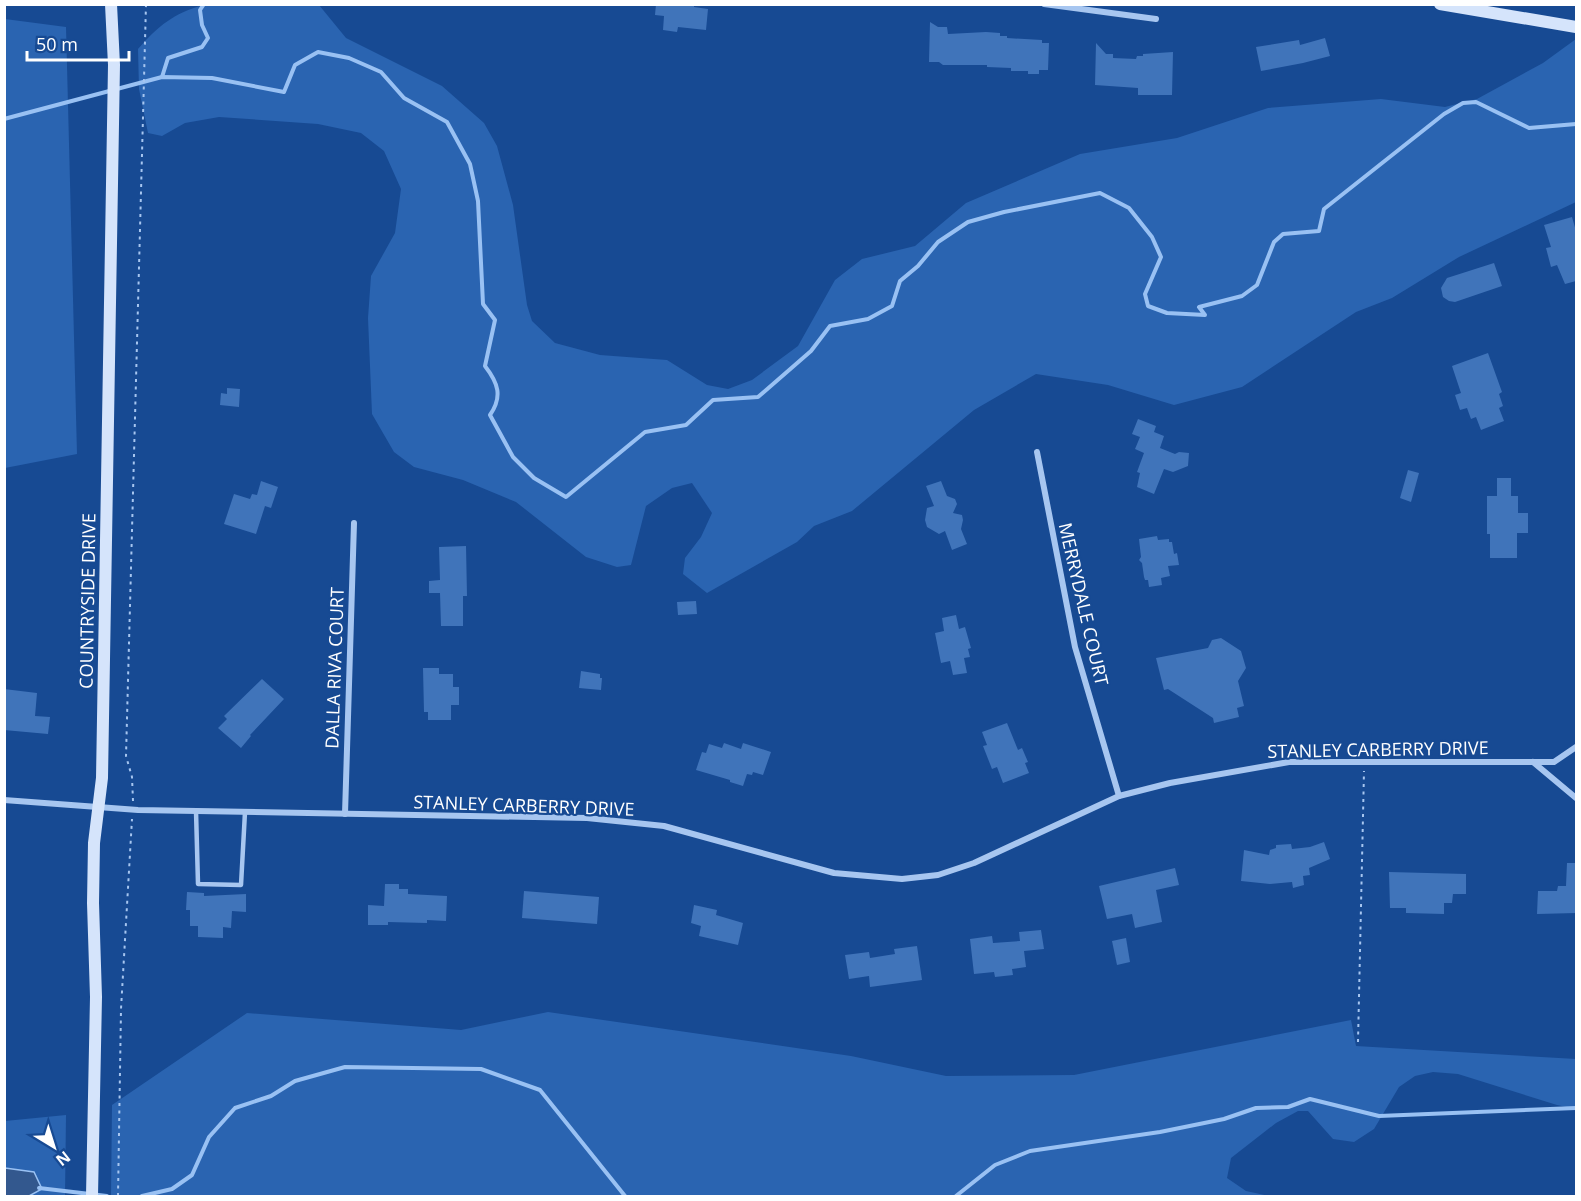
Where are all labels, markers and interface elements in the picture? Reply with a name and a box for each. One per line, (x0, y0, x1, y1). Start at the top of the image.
scale bar (27, 24, 129, 62)
text: 50 m (36, 32, 78, 56)
street label: COUNTRYSIDE DRIVE (73, 513, 101, 689)
street label: MERRYDALE COURT (1054, 520, 1114, 688)
street label: DALLA RIVA COURT (319, 587, 349, 749)
street label: STANLEY CARBERRY DRIVE (1267, 735, 1489, 763)
street label: STANLEY CARBERRY DRIVE (413, 789, 635, 821)
north arrow (24, 1117, 84, 1177)
text: N (51, 1146, 75, 1171)

